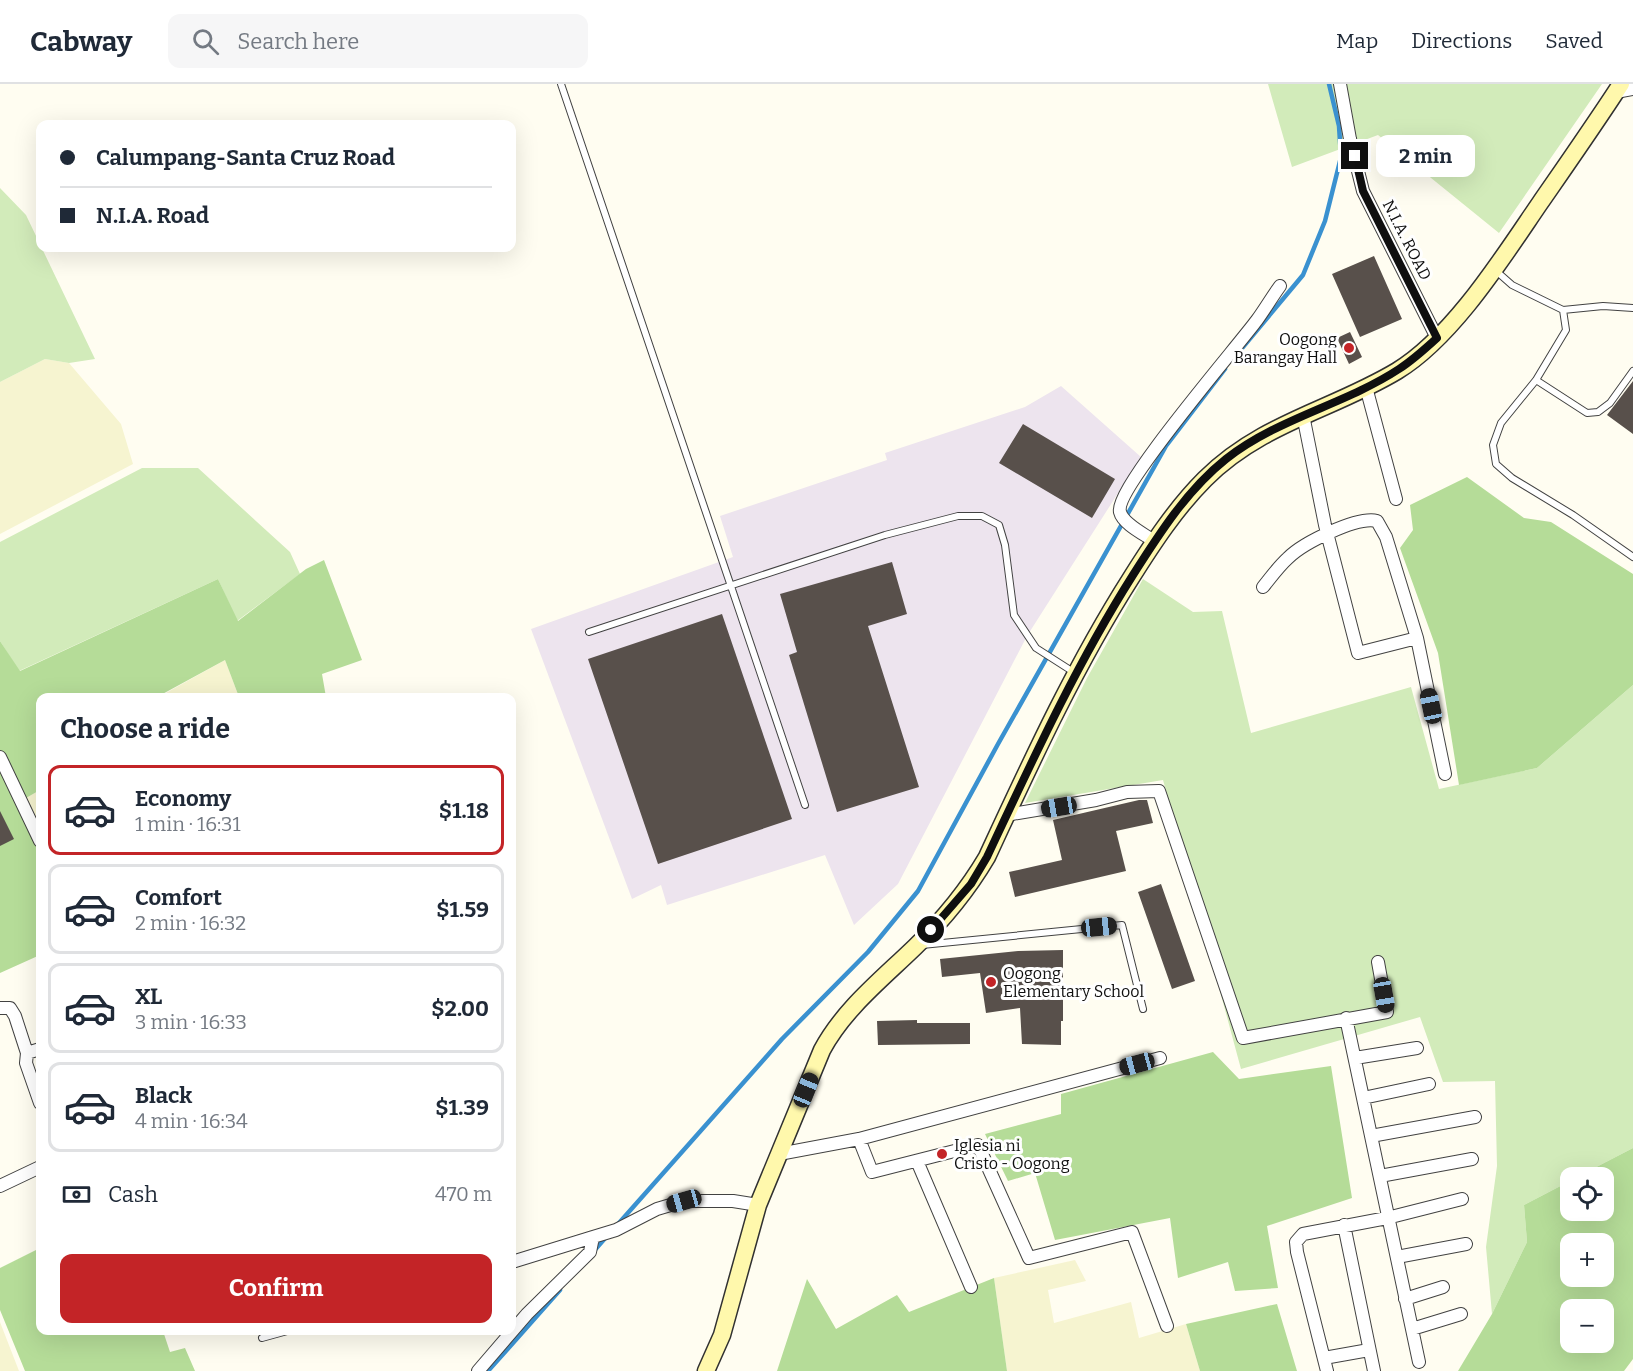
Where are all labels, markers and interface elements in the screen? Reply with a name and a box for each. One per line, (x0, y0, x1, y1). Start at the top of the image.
search box (168, 14, 588, 68)
text: Cabway (30, 25, 132, 58)
icon: search (189, 25, 222, 58)
text: Search here (237, 28, 359, 55)
text: Map (1336, 28, 1378, 54)
text: Directions (1411, 28, 1512, 54)
text: Saved (1545, 28, 1603, 54)
callout: 2 min (1376, 135, 1475, 177)
route end (1341, 142, 1368, 169)
text: Calumpang-Santa Cruz Road (96, 144, 395, 171)
text: 2 min (1399, 144, 1452, 168)
street label: N.I.A. ROAD (1379, 197, 1435, 283)
text: N.I.A. Road (96, 202, 209, 229)
place label: Oogong Barangay Hall (1234, 330, 1337, 367)
marker: Oogong Barangay Hall (1342, 341, 1356, 355)
car (1418, 687, 1444, 725)
text: Choose a ride (60, 713, 230, 745)
icon: car (63, 783, 117, 837)
text: Economy (135, 785, 231, 812)
car (1040, 795, 1078, 819)
text: $1.18 (439, 797, 489, 824)
text: 1 min · 16:31 (135, 812, 241, 836)
icon: car (63, 882, 117, 936)
text: Comfort (135, 884, 222, 911)
text: $1.59 (436, 896, 489, 923)
text: 2 min · 16:32 (135, 911, 246, 935)
route start (917, 916, 944, 943)
car (1080, 916, 1118, 938)
place label: Oogong Elementary School (1003, 964, 1144, 1001)
marker: Oogong Elementary School (984, 975, 998, 989)
car (1372, 976, 1396, 1014)
icon: car (63, 981, 117, 1035)
text: XL (135, 983, 162, 1010)
text: $2.00 (431, 995, 489, 1022)
text: 3 min · 16:33 (135, 1010, 247, 1034)
car (1117, 1051, 1157, 1077)
car (791, 1070, 821, 1110)
icon: car (63, 1080, 117, 1134)
text: Black (135, 1082, 192, 1109)
text: $1.39 (435, 1094, 489, 1121)
text: 4 min · 16:34 (135, 1109, 248, 1133)
place label: Iglesia ni Cristo - Oogong (954, 1136, 1070, 1173)
marker: Iglesia ni Cristo - Oogong (935, 1147, 949, 1161)
map controls (1560, 1167, 1614, 1353)
button: locate (1560, 1167, 1614, 1221)
icon: cash (60, 1178, 93, 1211)
text: Cash (108, 1181, 158, 1208)
text: 470 m (435, 1182, 492, 1206)
car (664, 1187, 704, 1215)
button: + (1560, 1233, 1614, 1287)
button: Confirm (60, 1254, 492, 1323)
button: − (1560, 1299, 1614, 1353)

